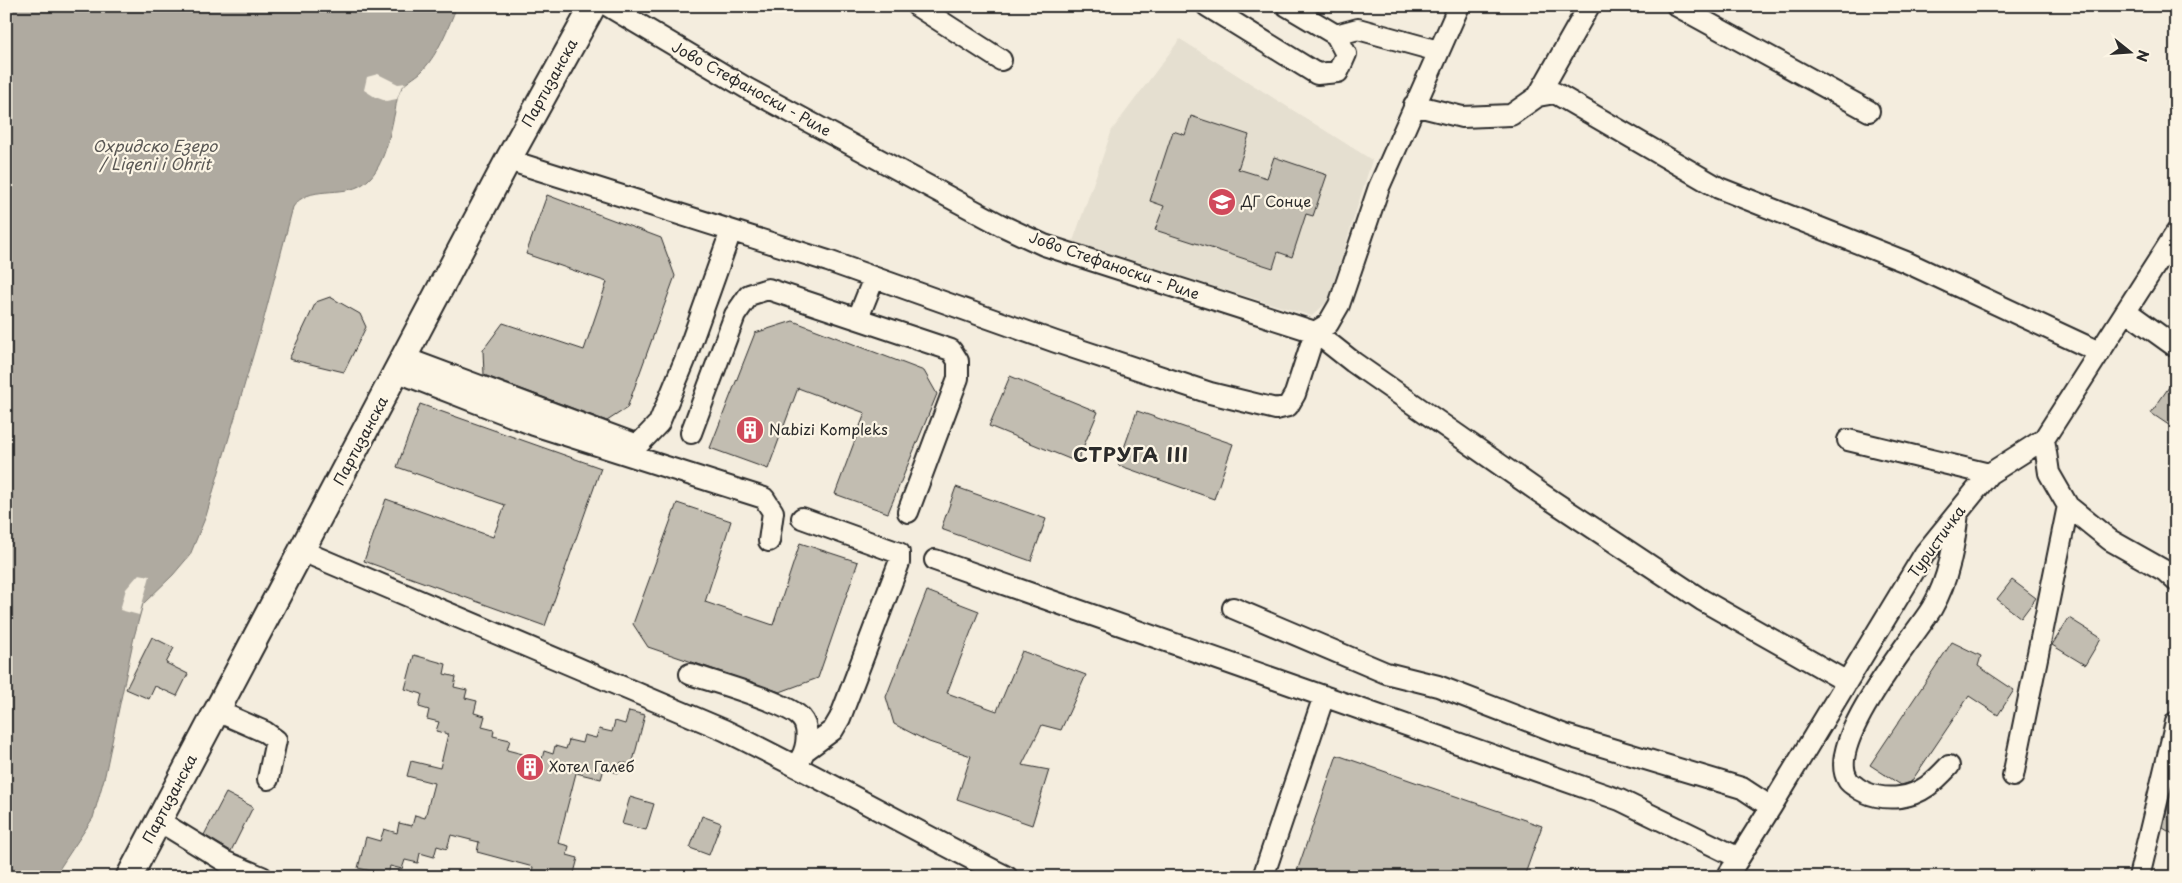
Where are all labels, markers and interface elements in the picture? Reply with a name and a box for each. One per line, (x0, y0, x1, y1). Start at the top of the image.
north arrow (2104, 28, 2154, 78)
street label: Партизанска (515, 33, 583, 131)
street label: Јово Стефаноски - Риле (668, 34, 836, 141)
text: N (2131, 48, 2155, 64)
water label: Охридско Езеро / Liqeni i Ohrit (93, 133, 218, 175)
school or university icon: ДГ Сонце (1207, 187, 1237, 217)
place label: ДГ Сонце (1240, 189, 1311, 212)
street label: Јово Стефаноски - Риле (1026, 225, 1203, 305)
street label: Партизанска (327, 391, 393, 489)
building icon: Nabizi Kompleks (735, 415, 765, 445)
place label: Nabizi Kompleks (769, 417, 888, 440)
district label: СТРУГА III (1073, 439, 1189, 469)
street label: Туристичка (1902, 500, 1970, 582)
street label: Партизанска (136, 749, 202, 847)
building icon: Хотел Галеб (515, 752, 545, 782)
place label: Хотел Галеб (549, 754, 634, 777)

